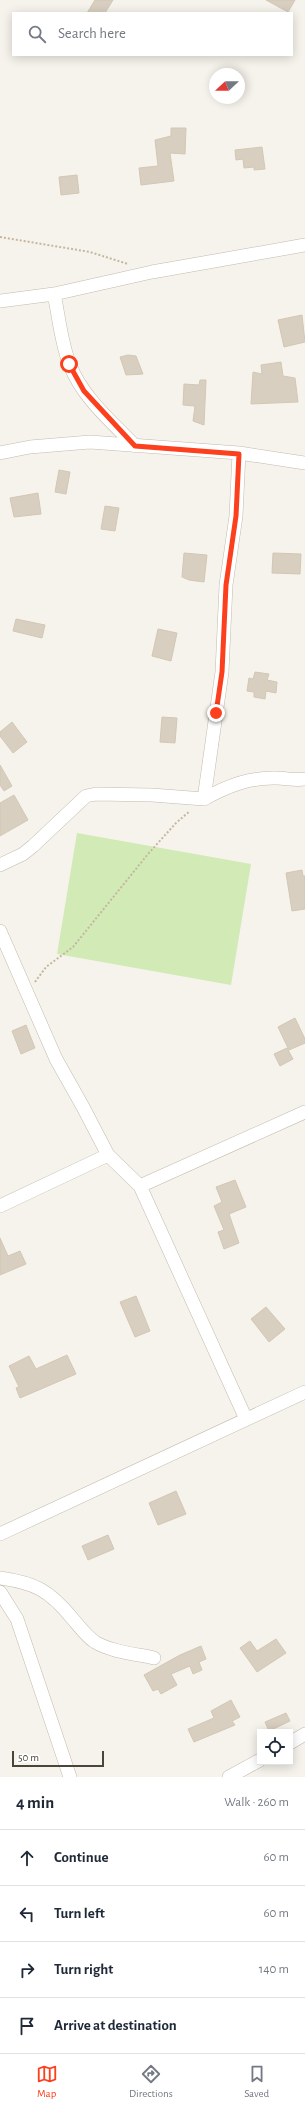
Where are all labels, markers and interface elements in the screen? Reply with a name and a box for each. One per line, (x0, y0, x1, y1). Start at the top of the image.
search box (12, 12, 293, 56)
icon: search (26, 23, 48, 45)
text: Search here (58, 26, 126, 41)
north arrow (209, 68, 245, 104)
route start (60, 355, 78, 373)
route end (207, 704, 225, 722)
map controls (257, 1729, 293, 1765)
button: locate (257, 1729, 293, 1765)
scale bar (12, 1749, 104, 1768)
text: 50 m (18, 1752, 39, 1763)
text: 4 min (16, 1794, 54, 1811)
text: Walk · 260 m (224, 1796, 289, 1809)
icon: ahead (16, 1847, 38, 1869)
text: Continue (54, 1850, 109, 1865)
text: 60 m (263, 1851, 289, 1864)
icon: left (16, 1903, 38, 1925)
text: Turn left (54, 1906, 105, 1921)
text: 60 m (263, 1907, 289, 1920)
icon: right (16, 1959, 38, 1981)
text: Turn right (54, 1962, 113, 1977)
text: 140 m (259, 1963, 289, 1976)
icon: arrive (16, 2015, 38, 2037)
text: Arrive at destination (54, 2018, 177, 2033)
tab: Map (36, 2063, 58, 2100)
tab: Directions (129, 2063, 173, 2100)
tab: Saved (244, 2063, 269, 2100)

